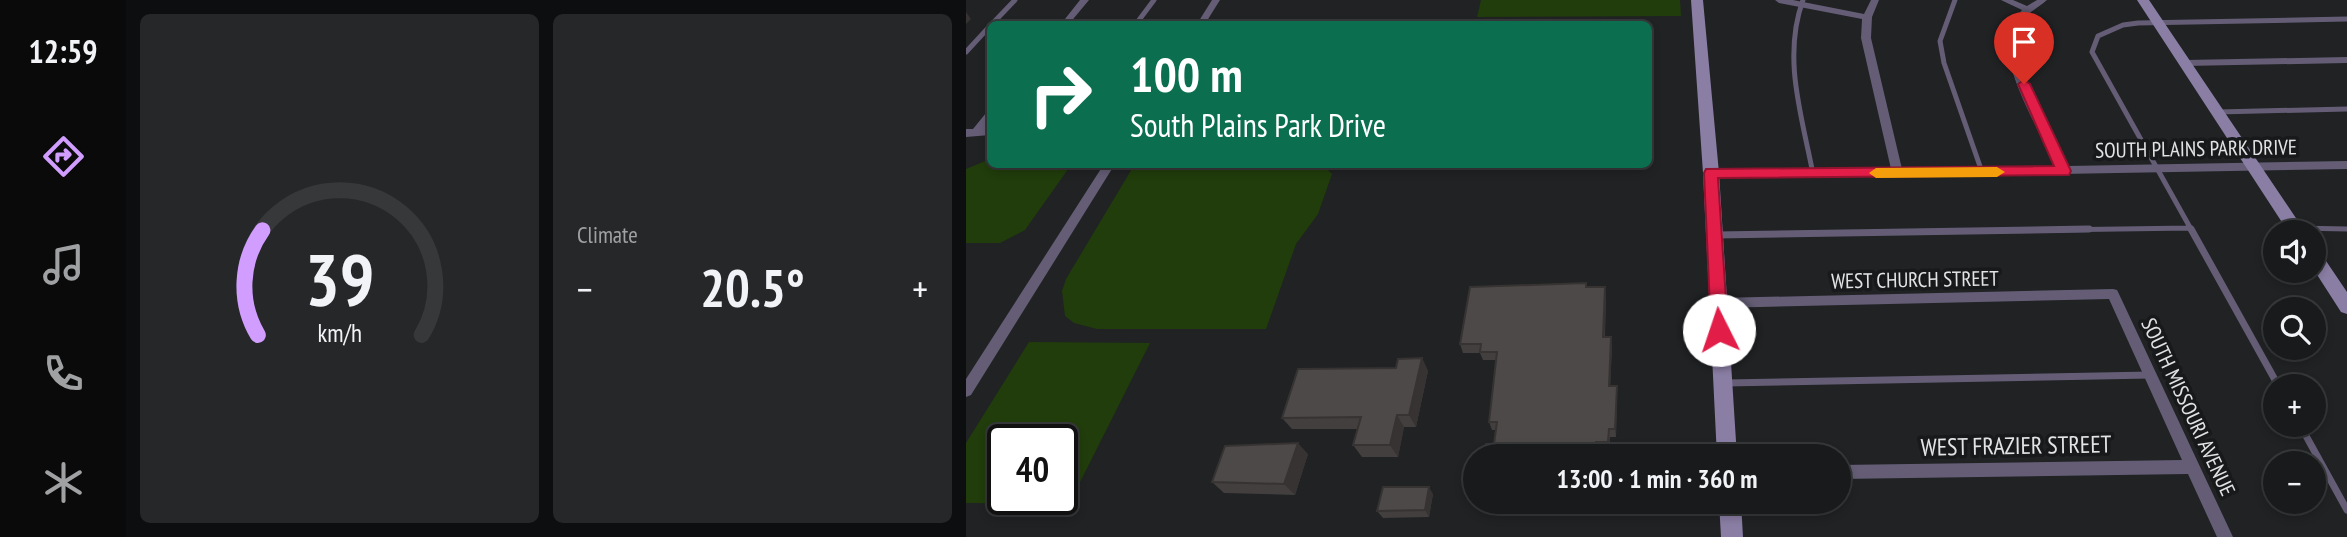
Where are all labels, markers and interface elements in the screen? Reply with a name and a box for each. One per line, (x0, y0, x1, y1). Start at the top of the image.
pin (1994, 12.0, 2054, 84)
icon: arrive (2005, 23, 2043, 61)
text: 12:59 (28, 30, 98, 72)
text: 100 m (1130, 42, 1243, 106)
icon: right (1015, 49, 1106, 140)
text: South Plains Park Drive (1130, 104, 1386, 146)
icon: directions (39, 132, 88, 181)
street label: SOUTH PLAINS PARK DRIVE (2095, 133, 2297, 164)
text: Climate (577, 220, 638, 249)
map controls (2263, 220, 2326, 514)
button: sound (2263, 220, 2326, 283)
text: 39 (305, 231, 374, 325)
icon: music (39, 240, 88, 289)
text: 20.5° (700, 254, 805, 321)
text: − (577, 264, 593, 313)
text: + (912, 264, 928, 313)
street label: WEST CHURCH STREET (1831, 265, 2000, 294)
position arrow (1682, 293, 1756, 367)
button: search (2263, 297, 2326, 360)
street label: SOUTH MISSOURI AVENUE (2135, 314, 2242, 500)
text: km/h (317, 316, 362, 348)
icon: phone (39, 349, 88, 398)
button: + (2263, 374, 2326, 437)
speed limit sign: 40 (987, 424, 1078, 515)
street label: WEST FRAZIER STREET (1920, 428, 2112, 463)
button: − (2263, 451, 2326, 514)
icon: climate (39, 458, 88, 507)
text: 13:00 · 1 min · 360 m (1557, 462, 1757, 495)

